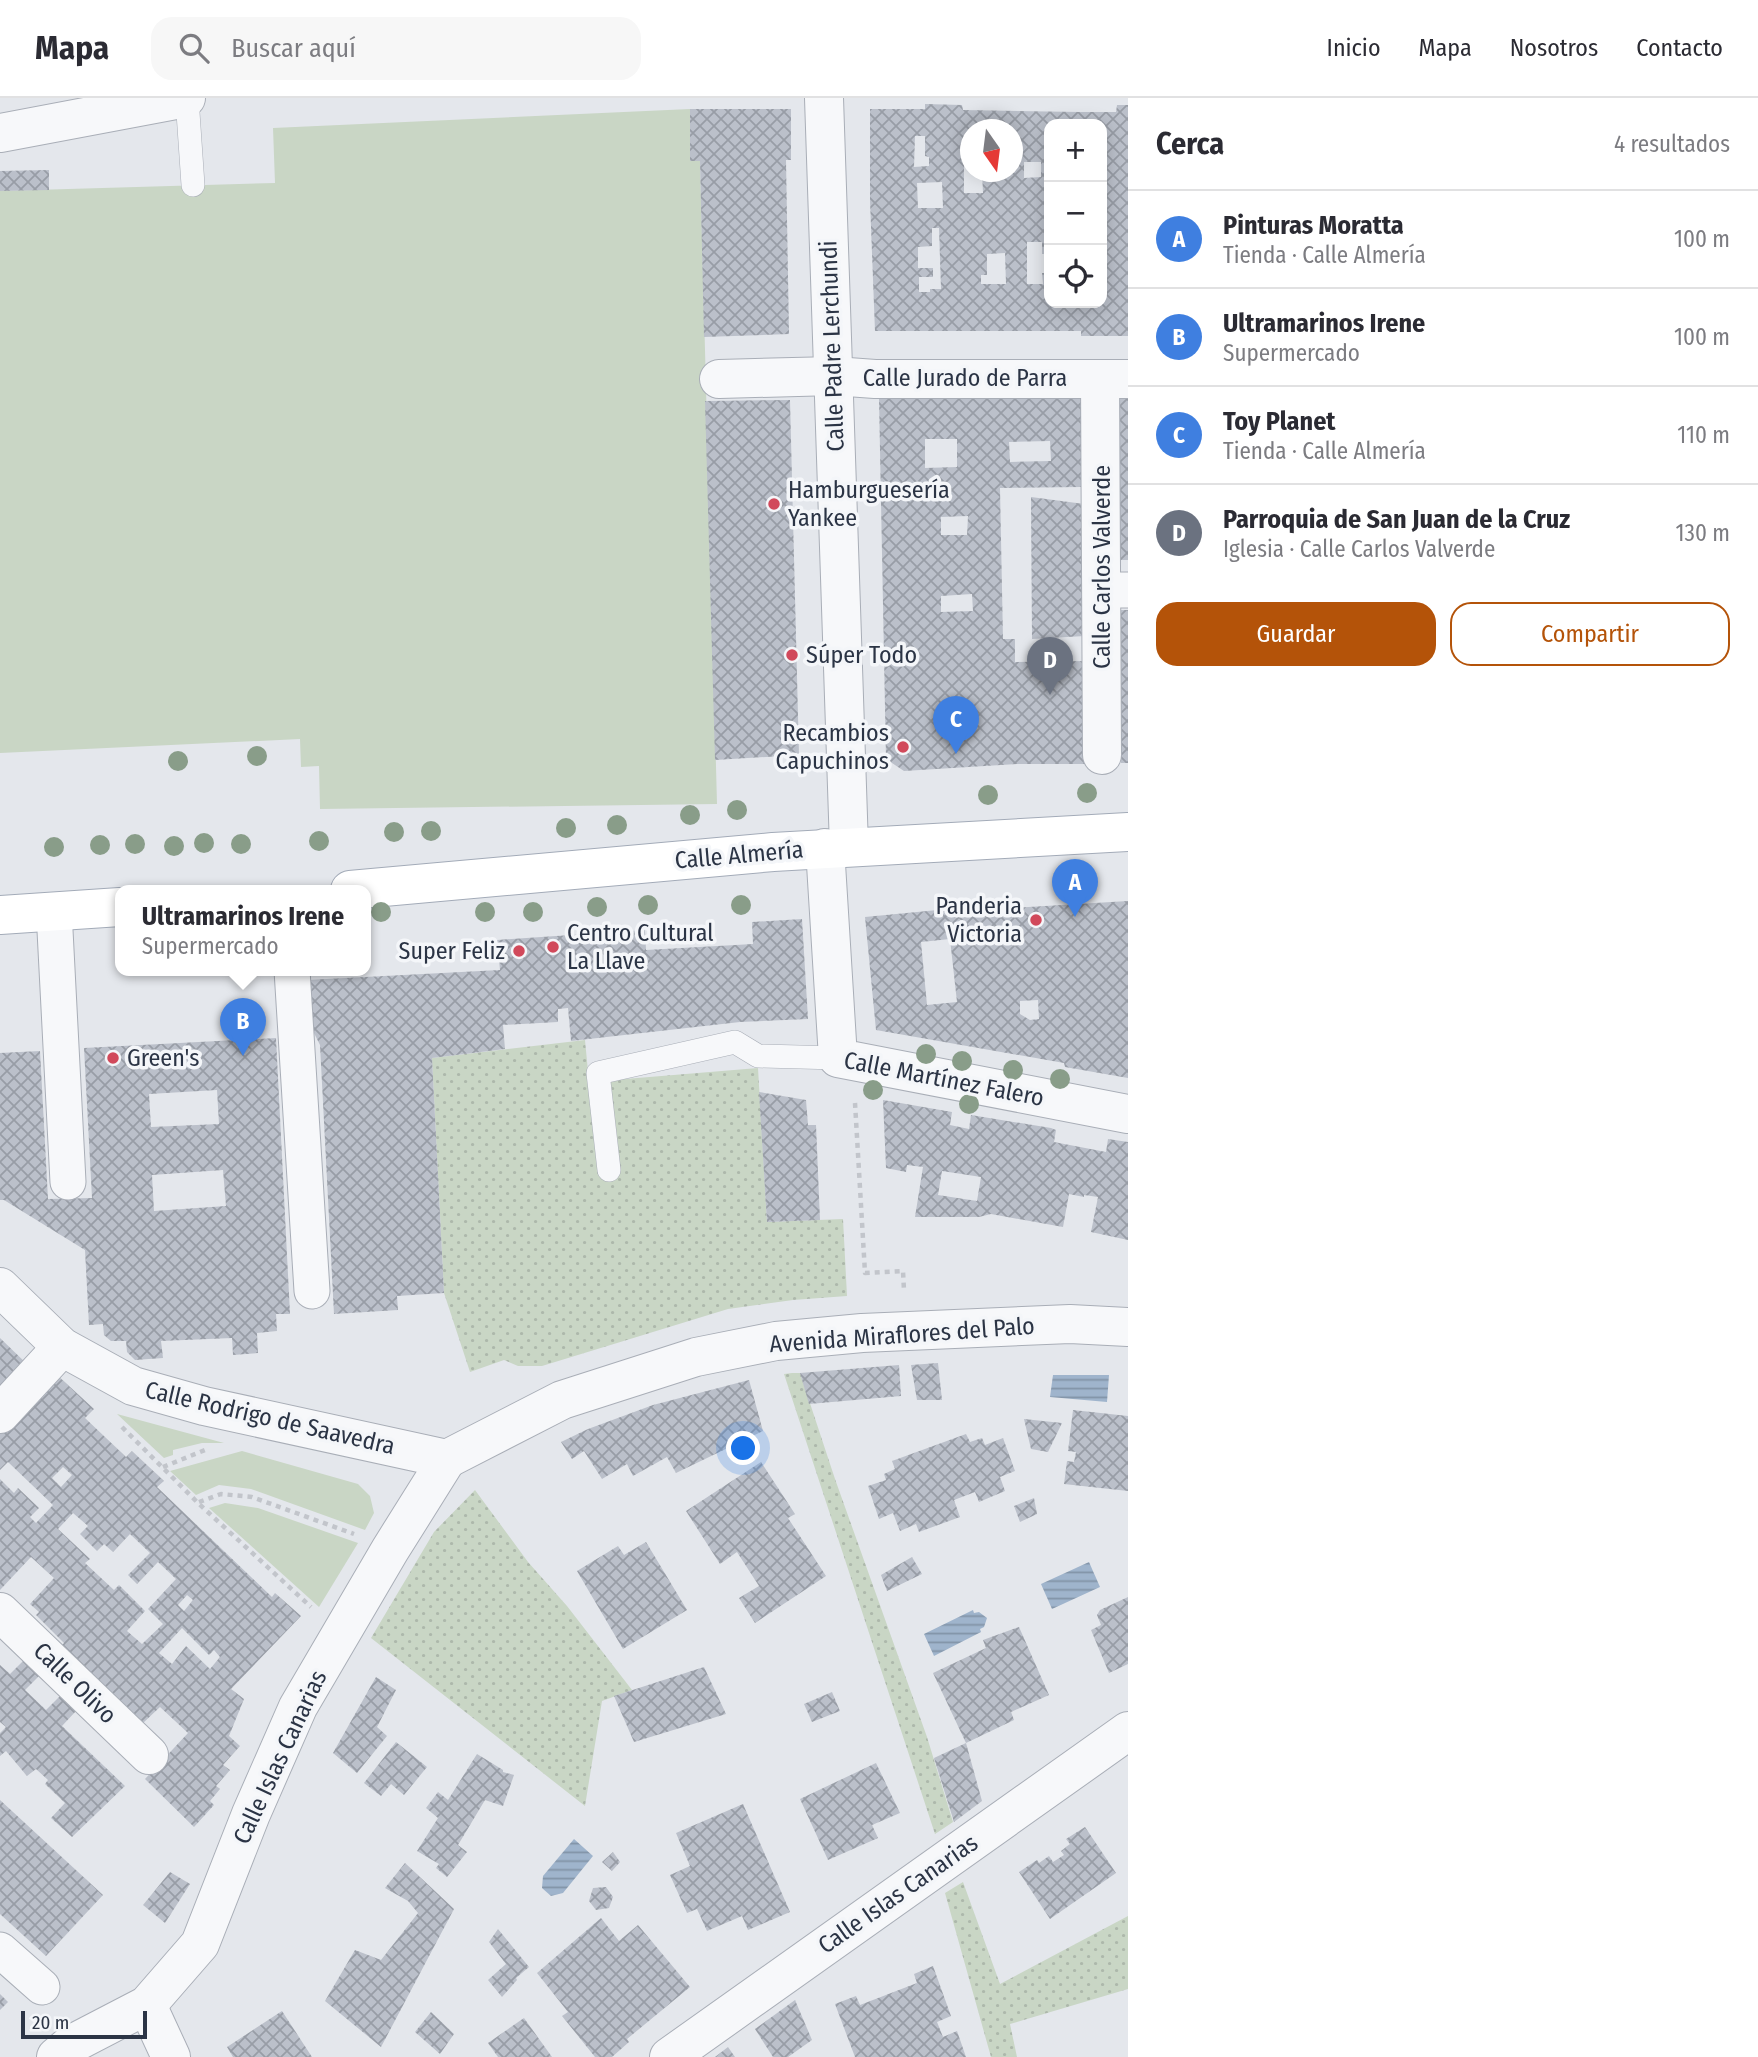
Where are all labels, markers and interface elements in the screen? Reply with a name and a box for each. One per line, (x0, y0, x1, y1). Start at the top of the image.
search box (151, 17, 641, 80)
text: Mapa (35, 28, 109, 68)
icon: search (175, 29, 213, 67)
text: Buscar aquí (231, 33, 356, 64)
text: Inicio (1327, 34, 1381, 62)
text: Mapa (1419, 34, 1472, 62)
text: Nosotros (1510, 34, 1598, 62)
text: Contacto (1636, 34, 1723, 62)
north arrow (960, 119, 1023, 182)
map controls (1044, 119, 1107, 308)
button: + (1044, 119, 1107, 182)
text: Cerca (1156, 126, 1224, 162)
text: 4 resultados (1614, 130, 1730, 158)
button: − (1044, 182, 1107, 245)
text: Pinturas Moratta (1223, 210, 1404, 241)
text: A (1173, 225, 1185, 253)
text: 100 m (1674, 225, 1730, 253)
street label: Calle Padre Lerchundi (814, 240, 850, 452)
text: Tienda · Calle Almería (1223, 241, 1426, 269)
button: locate (1044, 245, 1107, 308)
text: Ultramarinos Irene (1223, 308, 1425, 339)
text: B (1173, 323, 1185, 351)
text: 100 m (1674, 323, 1730, 351)
text: Supermercado (1223, 339, 1360, 367)
street label: Calle Jurado de Parra (863, 364, 1067, 392)
text: Toy Planet (1223, 406, 1336, 437)
text: C (1173, 421, 1185, 449)
text: 110 m (1677, 421, 1730, 449)
text: Tienda · Calle Almería (1223, 437, 1426, 465)
street label: Calle Carlos Valverde (1088, 465, 1116, 669)
place label: Hamburguesería Yankee (788, 476, 950, 532)
marker: Hamburguesería Yankee (766, 496, 782, 512)
text: Parroquia de San Juan de la Cruz (1223, 504, 1570, 535)
text: D (1172, 519, 1186, 547)
text: 130 m (1676, 519, 1730, 547)
text: Iglesia · Calle Carlos Valverde (1223, 535, 1495, 563)
button: Guardar (1156, 602, 1436, 666)
button: Compartir (1450, 602, 1730, 666)
pin: D (1027, 637, 1073, 695)
place label: Súper Todo (806, 641, 917, 669)
marker: Súper Todo (784, 647, 800, 663)
pin: C (933, 696, 979, 754)
place label: Recambios Capuchinos (775, 719, 889, 775)
marker: Recambios Capuchinos (895, 739, 911, 755)
street label: Calle Almería (674, 835, 804, 875)
pin: A (1052, 859, 1098, 917)
popup (115, 885, 371, 976)
place label: Panderia Victoria (935, 892, 1022, 948)
text: Ultramarinos Irene (142, 901, 344, 932)
marker: Panderia Victoria (1028, 912, 1044, 928)
place label: Centro Cultural La Llave (567, 919, 714, 975)
text: Supermercado (142, 932, 279, 960)
place label: Super Feliz (399, 937, 505, 965)
marker: Centro Cultural La Llave (545, 939, 561, 955)
marker: Super Feliz (511, 943, 527, 959)
pin: B (220, 998, 266, 1056)
place label: Green's (127, 1044, 199, 1072)
street label: Calle Martínez Falero (842, 1046, 1046, 1112)
marker: Green's (105, 1050, 121, 1066)
street label: Avenida Miraflores del Palo (768, 1312, 1036, 1358)
street label: Calle Rodrigo de Saavedra (142, 1376, 398, 1460)
your location (726, 1431, 760, 1465)
street label: Calle Olivo (28, 1637, 122, 1729)
street label: Calle Islas Canarias (228, 1666, 332, 1848)
street label: Calle Islas Canarias (813, 1829, 983, 1959)
scale bar (21, 2008, 147, 2040)
text: 20 m (32, 2011, 69, 2034)

